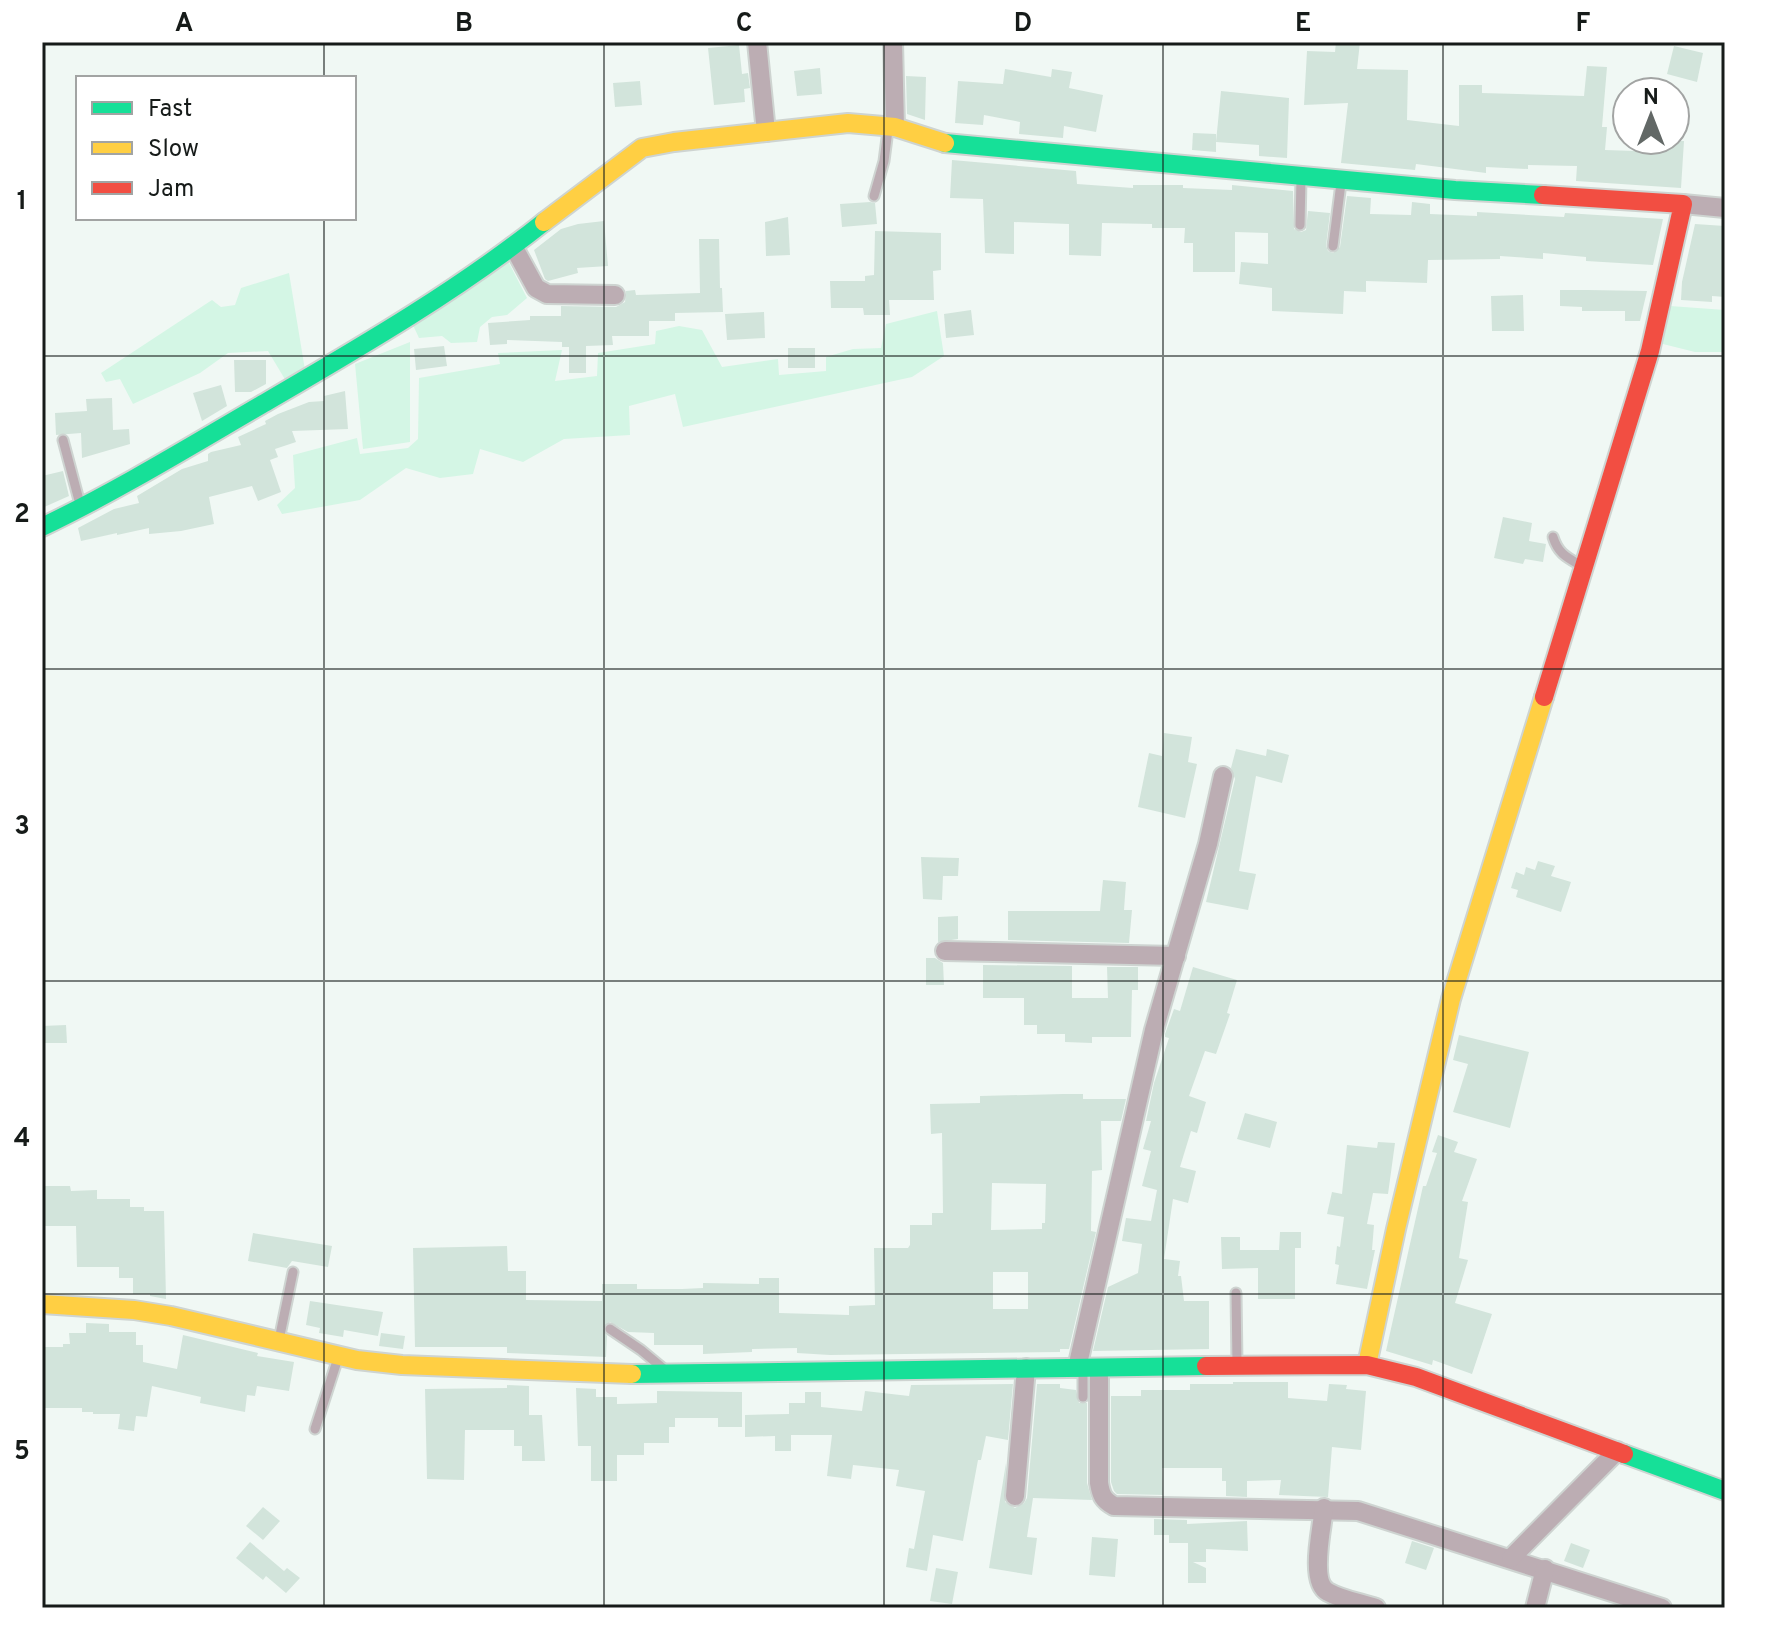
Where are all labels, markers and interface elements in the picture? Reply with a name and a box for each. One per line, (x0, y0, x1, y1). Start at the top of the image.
text: A (175, 8, 193, 41)
text: B (455, 8, 473, 41)
text: C (736, 8, 752, 41)
text: D (1014, 8, 1032, 41)
text: E (1295, 8, 1311, 41)
text: F (1576, 8, 1591, 41)
legend (76, 76, 356, 220)
north arrow (1611, 76, 1691, 156)
text: N (1643, 85, 1659, 112)
text: Fast (148, 95, 192, 125)
text: Slow (148, 135, 199, 165)
text: Jam (148, 175, 194, 205)
text: 1 (17, 186, 27, 219)
text: 2 (14, 499, 30, 532)
text: 3 (14, 811, 30, 844)
text: 4 (14, 1123, 30, 1156)
text: 5 (14, 1436, 30, 1469)

